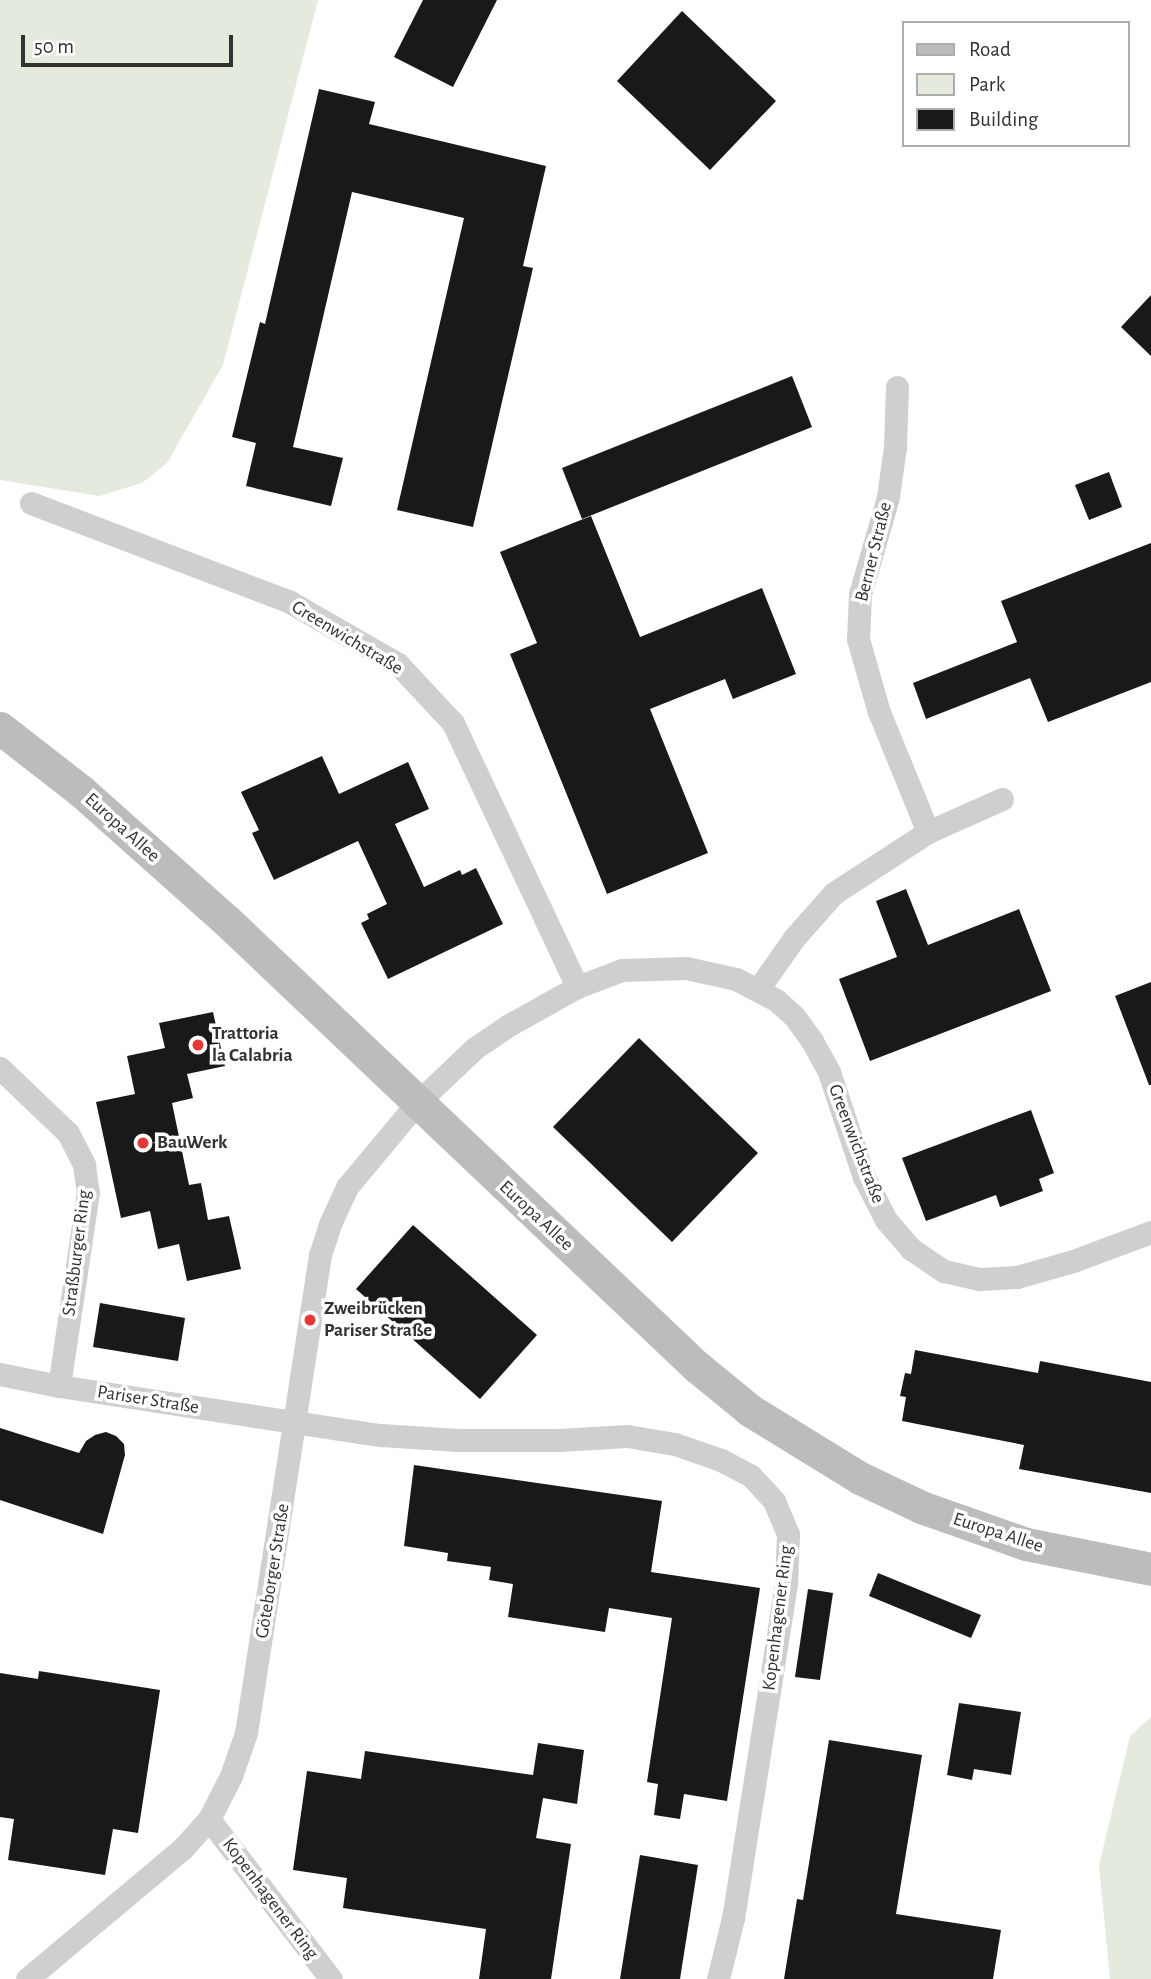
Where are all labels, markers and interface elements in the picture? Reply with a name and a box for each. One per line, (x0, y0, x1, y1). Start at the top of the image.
scale bar (24, 21, 236, 65)
legend (902, 21, 1130, 147)
text: 50 m (34, 36, 74, 57)
text: Road (969, 39, 1011, 60)
text: Park (969, 74, 1005, 95)
text: Building (969, 109, 1038, 130)
street label: Berner Straße (851, 500, 897, 604)
street label: Greenwichstraße (287, 596, 407, 680)
street label: Europa Allee (80, 788, 164, 868)
place label: Trattoria la Calabria (212, 1023, 293, 1067)
marker: Trattoria la Calabria (190, 1037, 206, 1053)
street label: Greenwichstraße (823, 1081, 889, 1207)
place label: BauWerk (157, 1132, 227, 1154)
marker: BauWerk (135, 1135, 151, 1151)
street label: Europa Allee (494, 1176, 578, 1256)
street label: Straßburger Ring (58, 1189, 96, 1317)
place label: Zweibrücken Pariser Straße (324, 1298, 432, 1342)
marker: Zweibrücken Pariser Straße (302, 1312, 318, 1328)
street label: Pariser Straße (95, 1381, 201, 1419)
street label: Göteborger Straße (251, 1502, 295, 1640)
street label: Europa Allee (950, 1508, 1046, 1558)
street label: Kopenhagener Ring (758, 1544, 798, 1692)
street label: Kopenhagener Ring (217, 1834, 323, 1964)

